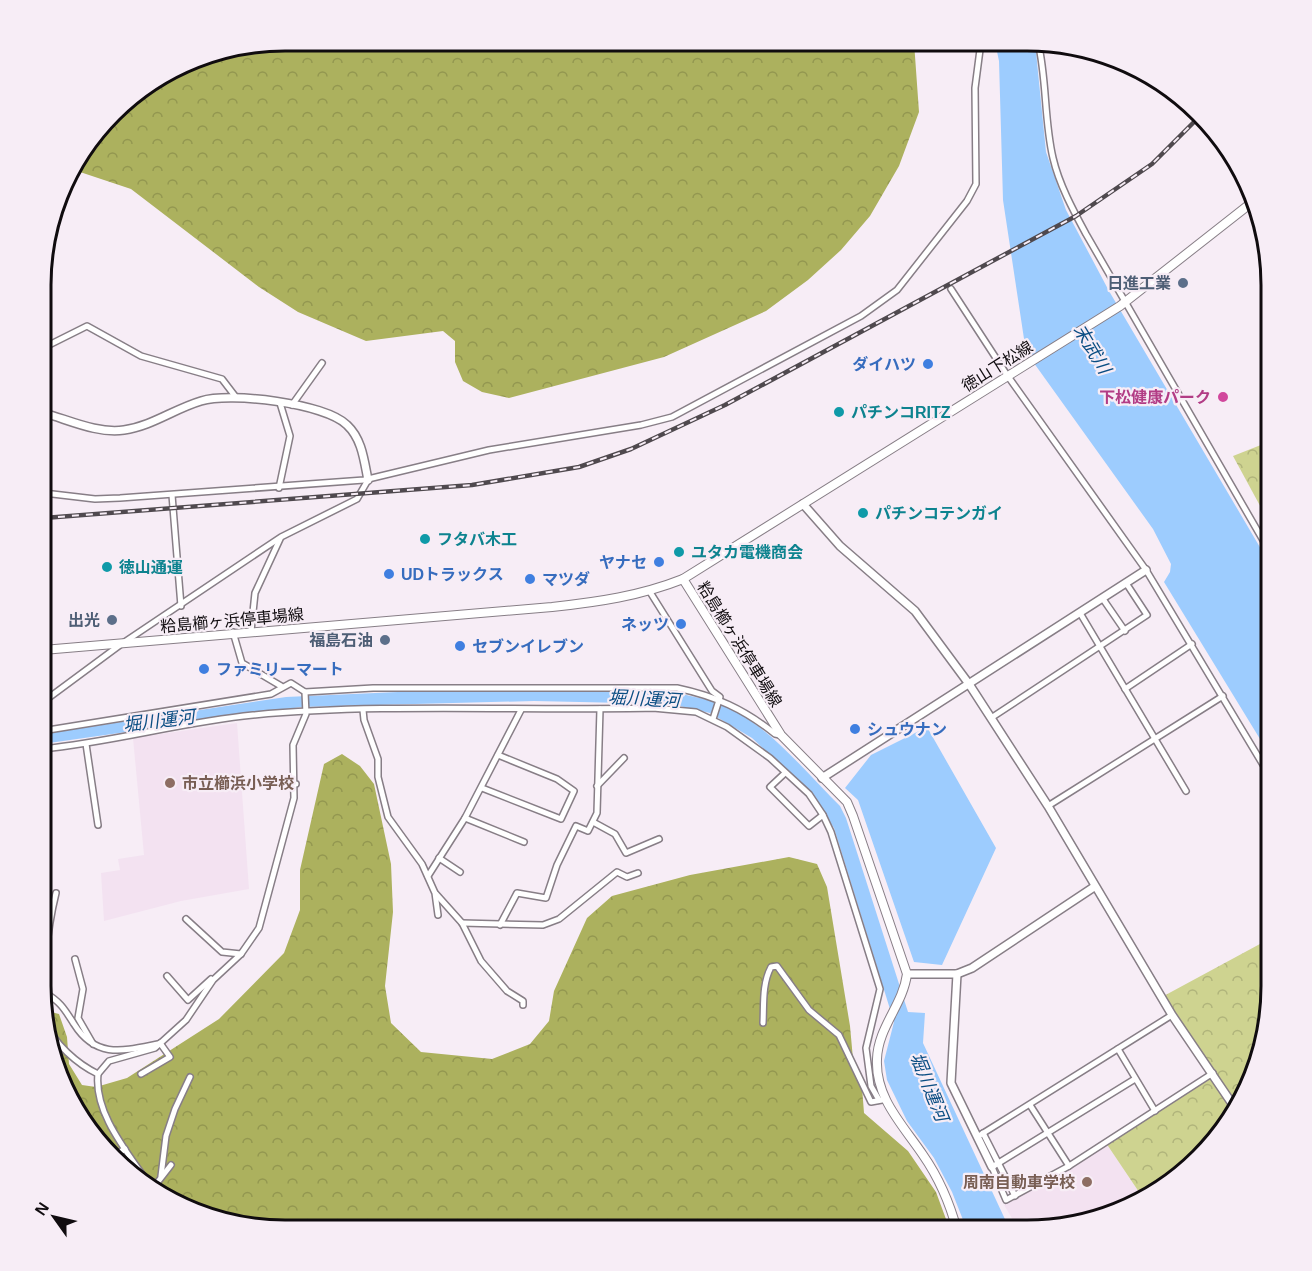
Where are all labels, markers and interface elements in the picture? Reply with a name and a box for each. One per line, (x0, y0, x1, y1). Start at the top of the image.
place label: 日進工業 (1107, 275, 1171, 292)
marker: 日進工業 (1176, 276, 1190, 290)
water label: 末武川 (1070, 321, 1116, 379)
street label: 徳山下松線 (959, 338, 1036, 395)
place label: ダイハツ (852, 356, 916, 373)
marker: ダイハツ (921, 357, 935, 371)
place label: 下松健康パーク (1099, 389, 1211, 406)
marker: 下松健康パーク (1216, 390, 1230, 404)
place label: パチンコRITZ (851, 404, 951, 421)
marker: パチンコRITZ (832, 405, 846, 419)
place label: パチンコテンガイ (875, 505, 1003, 522)
marker: パチンコテンガイ (856, 506, 870, 520)
place label: フタバ木工 (437, 531, 517, 548)
marker: フタバ木工 (418, 532, 432, 546)
place label: ユタカ電機商会 (691, 543, 803, 561)
marker: ユタカ電機商会 (672, 545, 686, 559)
place label: ヤナセ (599, 554, 647, 571)
marker: ヤナセ (652, 555, 666, 569)
place label: 徳山通運 (119, 559, 183, 576)
marker: 徳山通運 (100, 560, 114, 574)
place label: UDトラックス (401, 566, 504, 583)
marker: UDトラックス (382, 567, 396, 581)
place label: マツダ (542, 571, 590, 588)
marker: マツダ (523, 572, 537, 586)
street label: 粭島櫛ヶ浜停車場線 (694, 579, 785, 710)
street label: 粭島櫛ヶ浜停車場線 (160, 606, 305, 635)
place label: 出光 (68, 612, 100, 629)
marker: 出光 (105, 613, 119, 627)
place label: ネッツ (621, 616, 669, 633)
marker: ネッツ (674, 617, 688, 631)
place label: 福島石油 (309, 632, 373, 649)
marker: 福島石油 (378, 633, 392, 647)
place label: セブンイレブン (472, 638, 584, 655)
marker: セブンイレブン (453, 639, 467, 653)
place label: ファミリーマート (216, 661, 344, 678)
marker: ファミリーマート (197, 662, 211, 676)
water label: 堀川運河 (608, 687, 683, 711)
water label: 堀川運河 (122, 706, 199, 735)
place label: シュウナン (867, 721, 947, 738)
marker: シュウナン (848, 722, 862, 736)
place label: 市立櫛浜小学校 (182, 775, 294, 792)
marker: 市立櫛浜小学校 (163, 776, 177, 790)
water label: 堀川運河 (906, 1050, 953, 1127)
place label: 周南自動車学校 (963, 1174, 1075, 1191)
marker: 周南自動車学校 (1080, 1175, 1094, 1189)
north arrow (24, 1187, 84, 1247)
text: N (32, 1199, 52, 1218)

